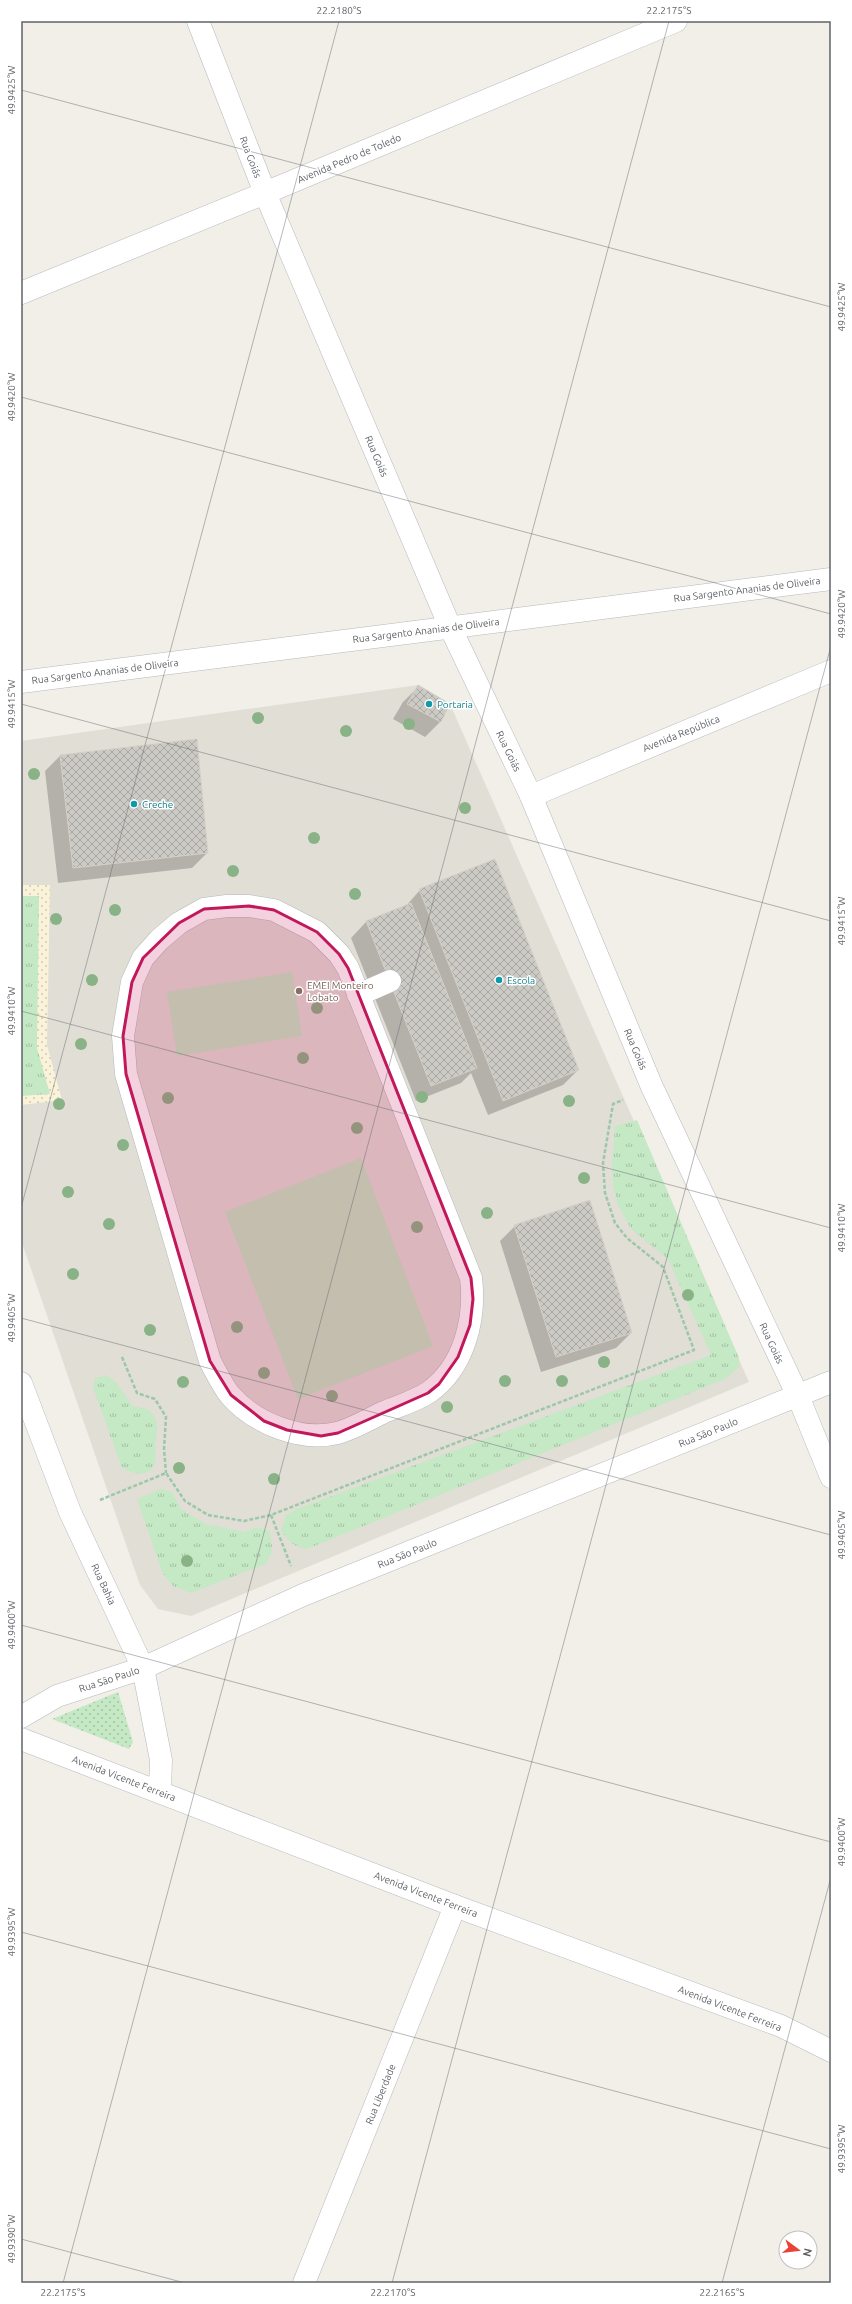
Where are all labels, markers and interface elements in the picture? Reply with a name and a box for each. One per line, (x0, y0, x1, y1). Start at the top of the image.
text: 22.2180°S (317, 5, 361, 16)
text: 22.2175°S (647, 5, 691, 16)
text: 49.9425°W (6, 66, 17, 114)
street label: Avenida Pedro de Toledo (296, 132, 403, 185)
street label: Rua Goiás (238, 135, 264, 180)
text: 49.9425°W (836, 283, 847, 331)
text: 49.9420°W (6, 373, 17, 421)
street label: Rua Goiás (363, 434, 390, 478)
street label: Rua Sargento Ananias de Oliveira (673, 575, 821, 604)
text: 49.9420°W (836, 590, 847, 638)
street label: Rua Sargento Ananias de Oliveira (352, 616, 500, 645)
street label: Rua Sargento Ananias de Oliveira (31, 657, 179, 686)
text: 49.9415°W (6, 680, 17, 728)
marker: Portaria (424, 699, 434, 709)
place label: Portaria (437, 699, 473, 710)
street label: Avenida República (641, 713, 721, 754)
street label: Rua Goiás (494, 729, 523, 773)
marker: Creche (129, 799, 139, 809)
place label: Creche (142, 799, 173, 810)
text: 49.9415°W (836, 897, 847, 945)
marker: Escola (494, 975, 504, 985)
place label: Escola (507, 975, 535, 986)
place label: EMEI Monteiro Lobato (307, 980, 374, 1003)
marker: EMEI Monteiro Lobato (294, 986, 304, 996)
text: 49.9410°W (6, 987, 17, 1035)
street label: Rua Goiás (622, 1027, 649, 1071)
text: 49.9410°W (836, 1204, 847, 1252)
text: 49.9405°W (6, 1294, 17, 1342)
street label: Rua Goiás (757, 1321, 786, 1365)
street label: Rua São Paulo (677, 1415, 740, 1449)
text: 49.9405°W (836, 1511, 847, 1559)
street label: Rua São Paulo (376, 1536, 439, 1570)
street label: Rua Bahia (89, 1562, 118, 1607)
text: 49.9400°W (6, 1601, 17, 1649)
street label: Rua São Paulo (77, 1664, 141, 1694)
street label: Avenida Vicente Ferreira (70, 1754, 177, 1803)
text: 49.9400°W (836, 1818, 847, 1866)
street label: Avenida Vicente Ferreira (372, 1870, 479, 1919)
text: 49.9395°W (6, 1908, 17, 1956)
street label: Avenida Vicente Ferreira (676, 1984, 783, 2033)
street label: Rua Liberdade (363, 2062, 398, 2126)
text: 49.9395°W (836, 2125, 847, 2173)
text: 49.9390°W (6, 2215, 17, 2263)
north arrow (778, 2230, 818, 2270)
text: N (801, 2247, 815, 2258)
text: 22.2175°S (41, 2287, 85, 2298)
text: 22.2170°S (371, 2287, 415, 2298)
text: 22.2165°S (700, 2287, 744, 2298)

